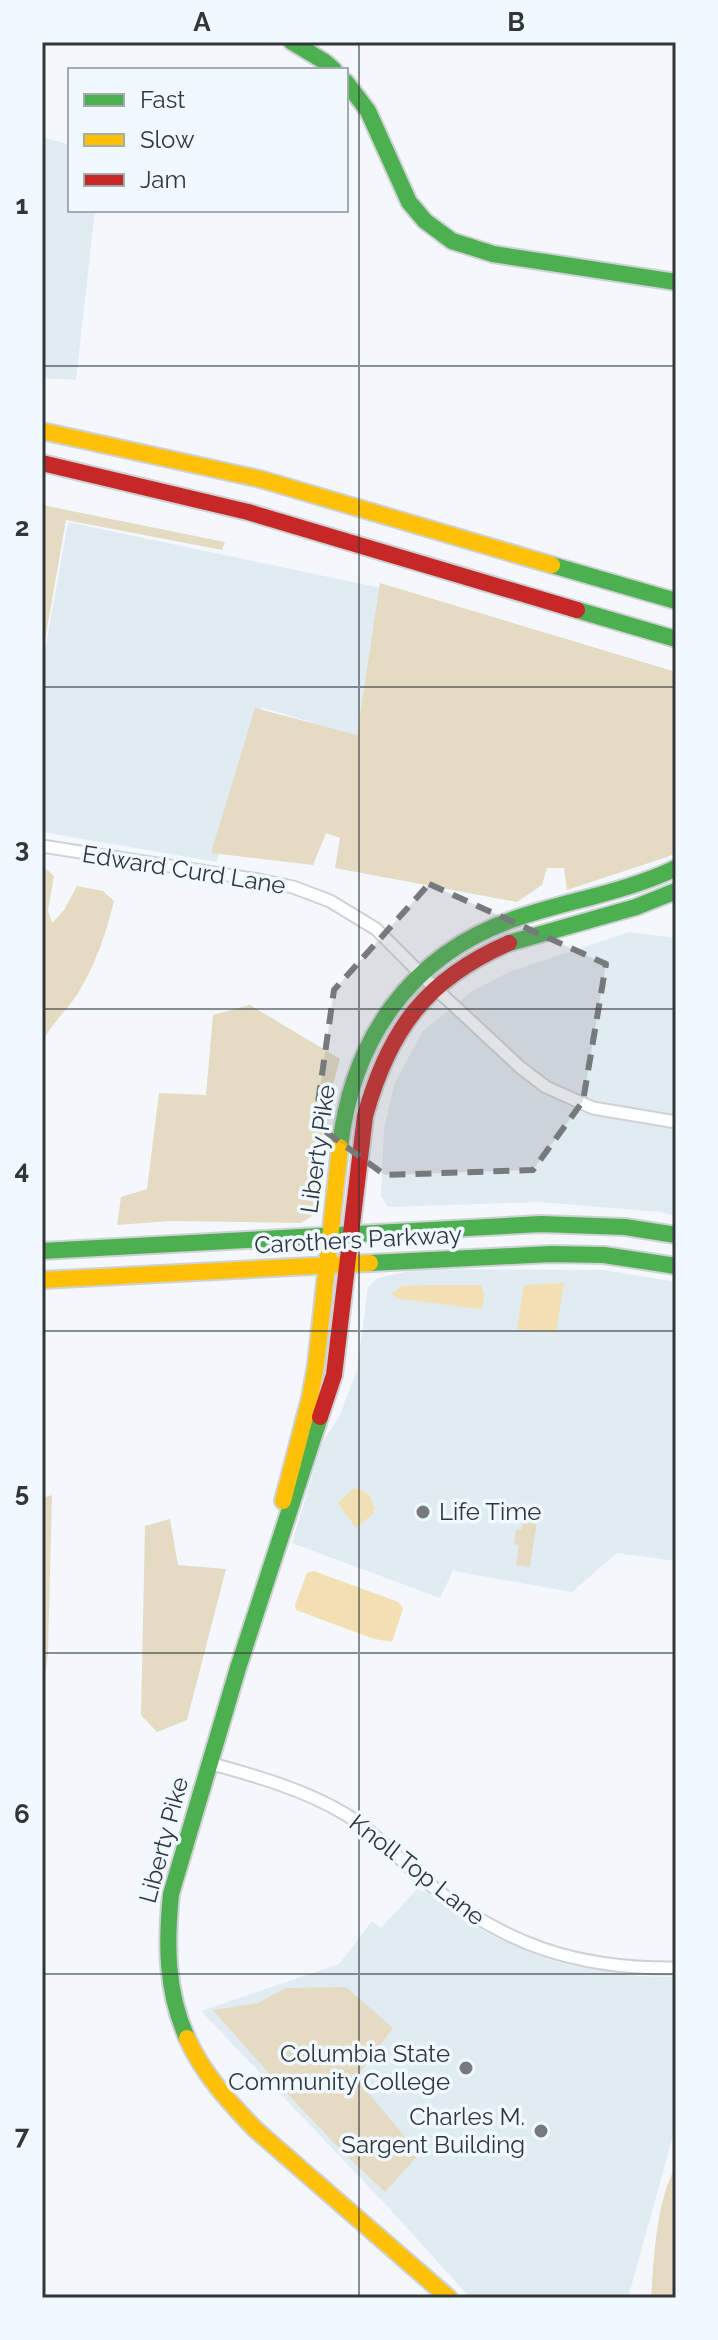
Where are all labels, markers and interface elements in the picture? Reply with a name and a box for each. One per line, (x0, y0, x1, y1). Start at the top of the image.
text: A (193, 7, 211, 37)
text: B (507, 7, 525, 37)
legend (68, 68, 348, 212)
text: Fast (140, 85, 185, 114)
text: Slow (140, 125, 195, 154)
text: Jam (140, 165, 186, 194)
text: 1 (16, 190, 29, 220)
text: 2 (15, 512, 29, 542)
text: 3 (15, 833, 29, 863)
street label: Edward Curd Lane (80, 839, 288, 900)
street label: Liberty Pike (294, 1083, 341, 1215)
text: 4 (15, 1155, 29, 1185)
street label: Carothers Parkway (253, 1220, 463, 1259)
text: 5 (15, 1477, 29, 1507)
place label: Life Time (439, 1497, 541, 1526)
marker: Life Time (414, 1503, 432, 1521)
street label: Liberty Pike (133, 1774, 194, 1906)
text: 6 (14, 1799, 30, 1829)
street label: Knoll Top Lane (344, 1808, 491, 1931)
place label: Columbia State Community College (228, 2039, 450, 2096)
marker: Columbia State Community College (457, 2059, 475, 2077)
place label: Charles M. Sargent Building (341, 2102, 525, 2159)
text: 7 (15, 2120, 30, 2150)
marker: Charles M. Sargent Building (532, 2122, 550, 2140)

